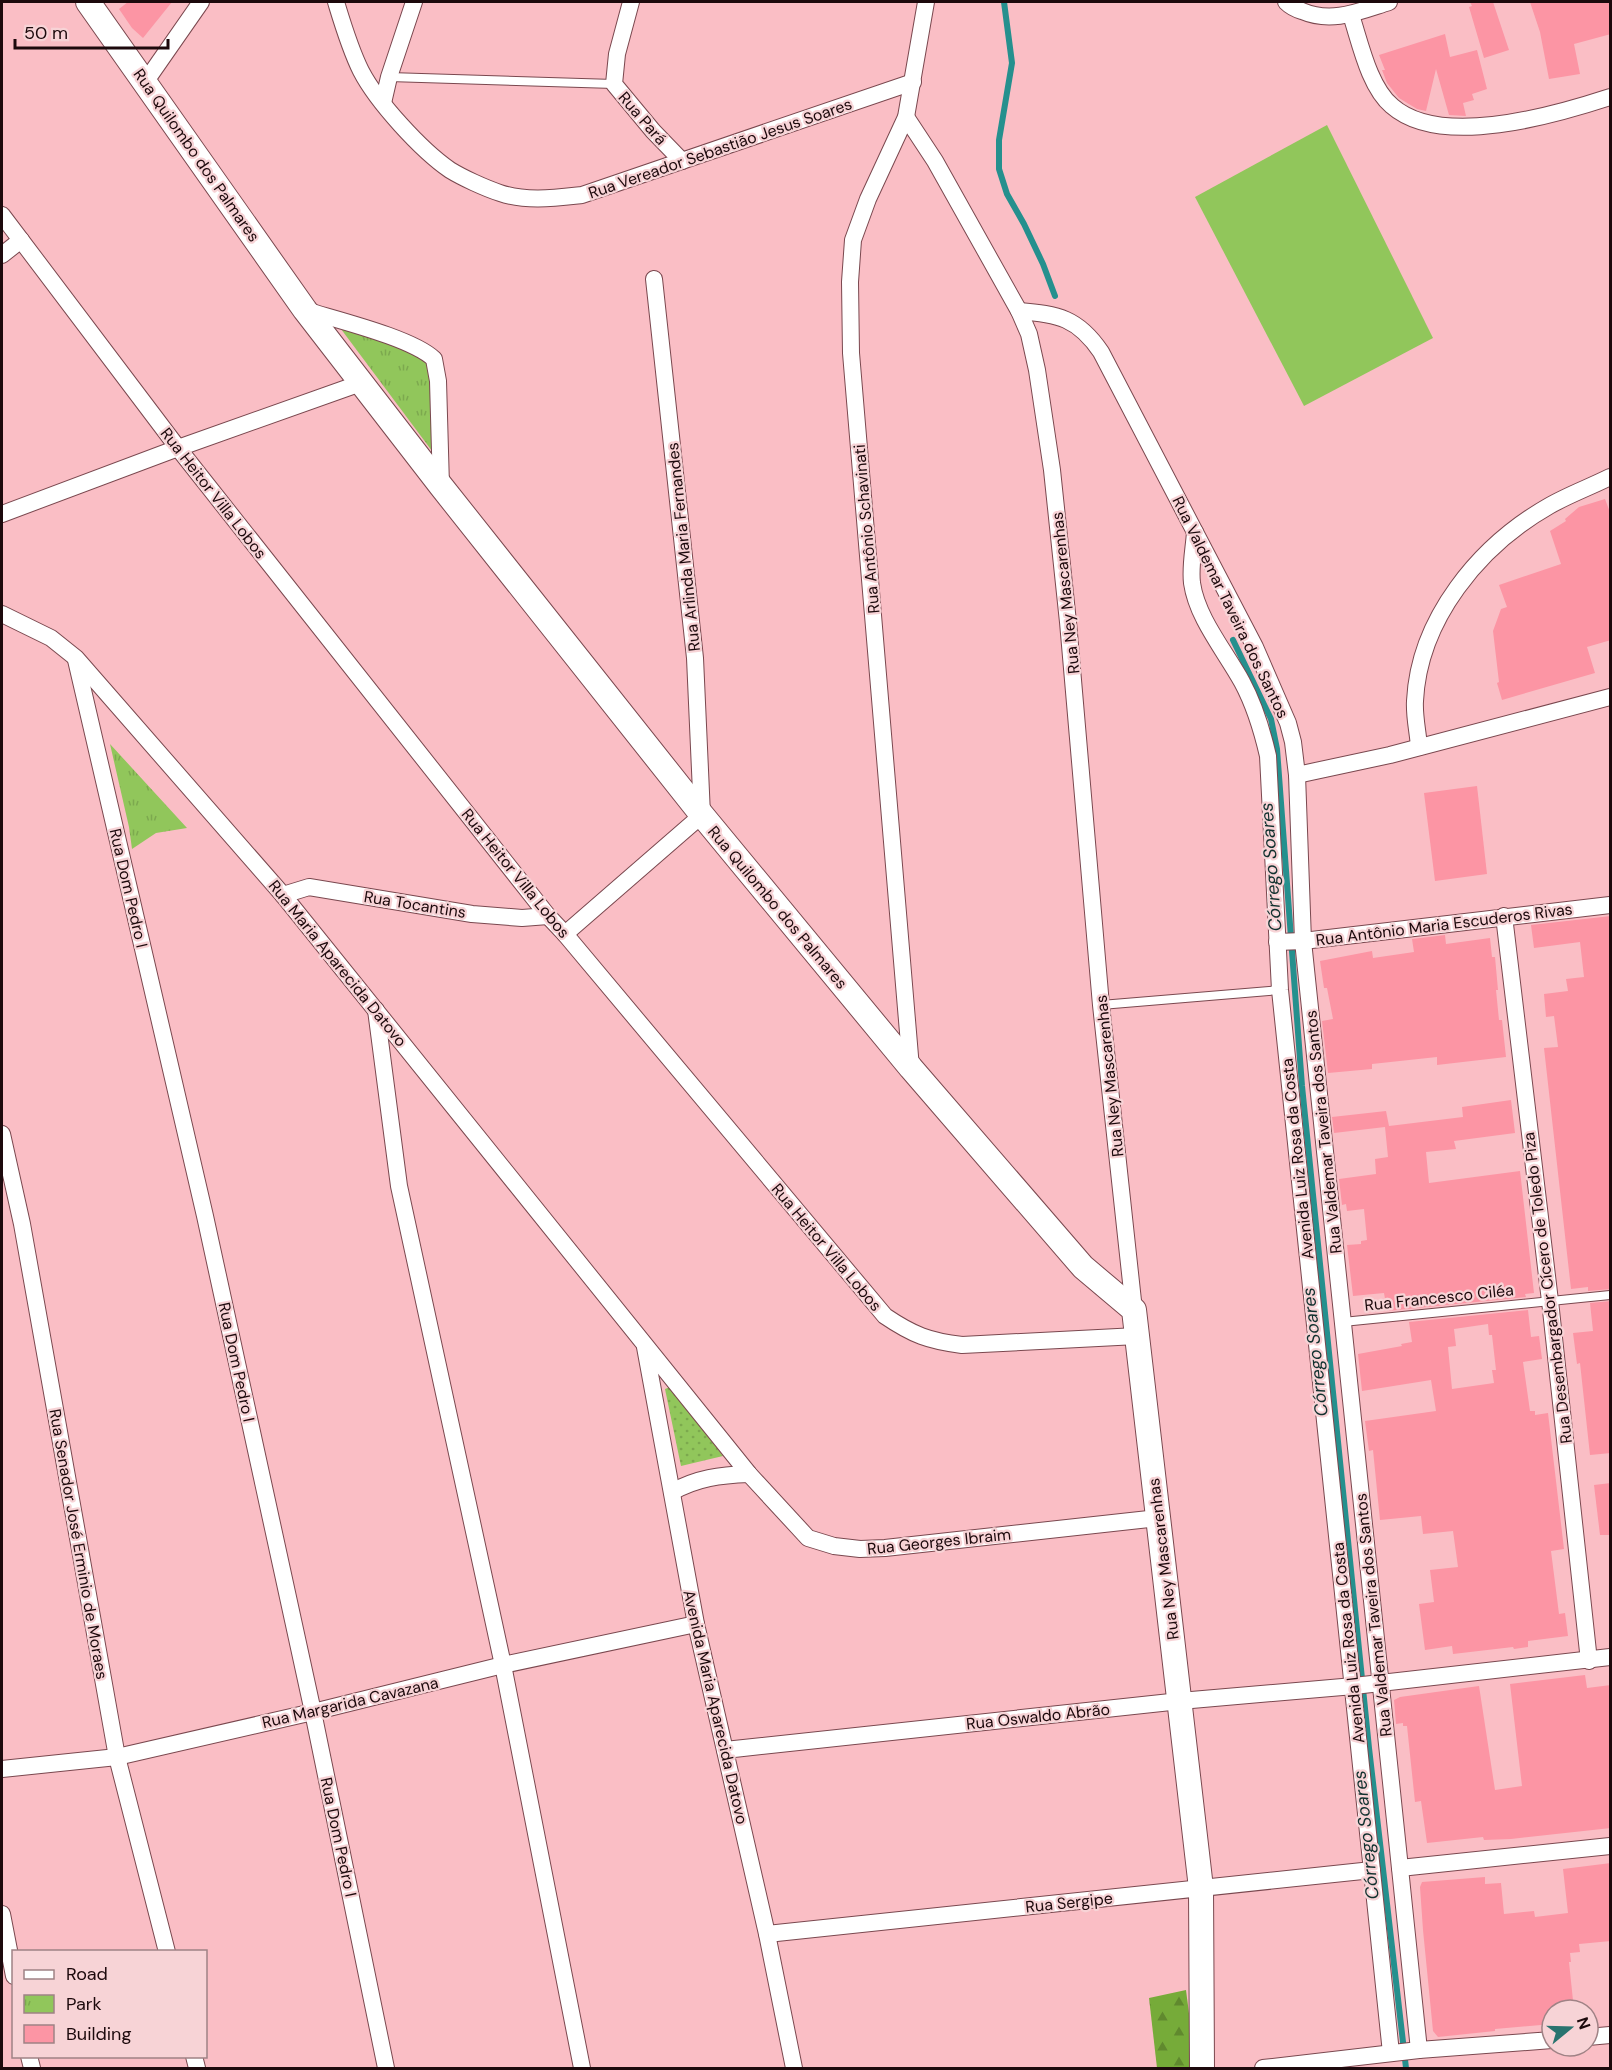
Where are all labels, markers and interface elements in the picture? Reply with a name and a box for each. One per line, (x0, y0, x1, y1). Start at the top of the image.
scale bar (15, 12, 168, 50)
text: 50 m (24, 21, 68, 45)
street label: Rua Quilombo dos Palmares (129, 65, 264, 246)
street label: Rua Pará (614, 87, 671, 149)
street label: Rua Vereador Sebastião Jesus Soares (585, 93, 855, 204)
street label: Rua Heitor Villa Lobos (156, 423, 271, 563)
street label: Rua Arlinda Maria Fernandes (662, 441, 705, 653)
street label: Rua Antônio Schavinati (849, 443, 884, 614)
street label: Rua Valdemar Taveira dos Santos (1168, 493, 1294, 722)
street label: Rua Ney Mascarenhas (1047, 511, 1084, 675)
water label: Córrego Soares (1255, 802, 1287, 932)
street label: Rua Heitor Villa Lobos (457, 804, 574, 942)
street label: Rua Quilombo dos Palmares (703, 821, 852, 993)
street label: Rua Dom Pedro I (105, 826, 152, 950)
street label: Rua Maria Aparecida Datovo (264, 876, 411, 1051)
street label: Rua Tocantins (362, 886, 467, 923)
street label: Rua Antônio Maria Escuderos Rivas (1314, 898, 1574, 951)
street label: Rua Ney Mascarenhas (1091, 994, 1128, 1158)
street label: Rua Valdemar Taveira dos Santos (1300, 1009, 1347, 1255)
street label: Avenida Luiz Rosa da Costa (1276, 1057, 1319, 1261)
street label: Rua Desembargador Cícero de Toledo Piza (1518, 1131, 1577, 1445)
street label: Rua Heitor Villa Lobos (767, 1179, 886, 1316)
street label: Rua Francesco Ciléa (1363, 1279, 1515, 1316)
water label: Córrego Soares (1296, 1286, 1334, 1418)
street label: Rua Dom Pedro I (214, 1300, 259, 1424)
street label: Rua Senador José Erminio de Moraes (44, 1407, 113, 1681)
street label: Rua Ney Mascarenhas (1143, 1477, 1184, 1641)
street label: Rua Valdemar Taveira dos Santos (1350, 1492, 1397, 1738)
street label: Rua Georges Ibraim (866, 1524, 1012, 1559)
street label: Avenida Luiz Rosa da Costa (1327, 1541, 1370, 1745)
street label: Avenida Maria Aparecida Datovo (678, 1588, 753, 1826)
street label: Rua Margarida Cavazana (260, 1672, 440, 1733)
street label: Rua Oswaldo Abrão (965, 1699, 1111, 1734)
water label: Córrego Soares (1347, 1769, 1385, 1901)
street label: Rua Dom Pedro I (316, 1775, 361, 1899)
street label: Rua Sergipe (1024, 1887, 1114, 1918)
legend (12, 1950, 207, 2058)
text: Road (66, 1962, 108, 1986)
text: Park (66, 1992, 102, 2016)
north arrow (1540, 1998, 1600, 2058)
text: N (1572, 2014, 1596, 2032)
text: Building (66, 2022, 131, 2046)

